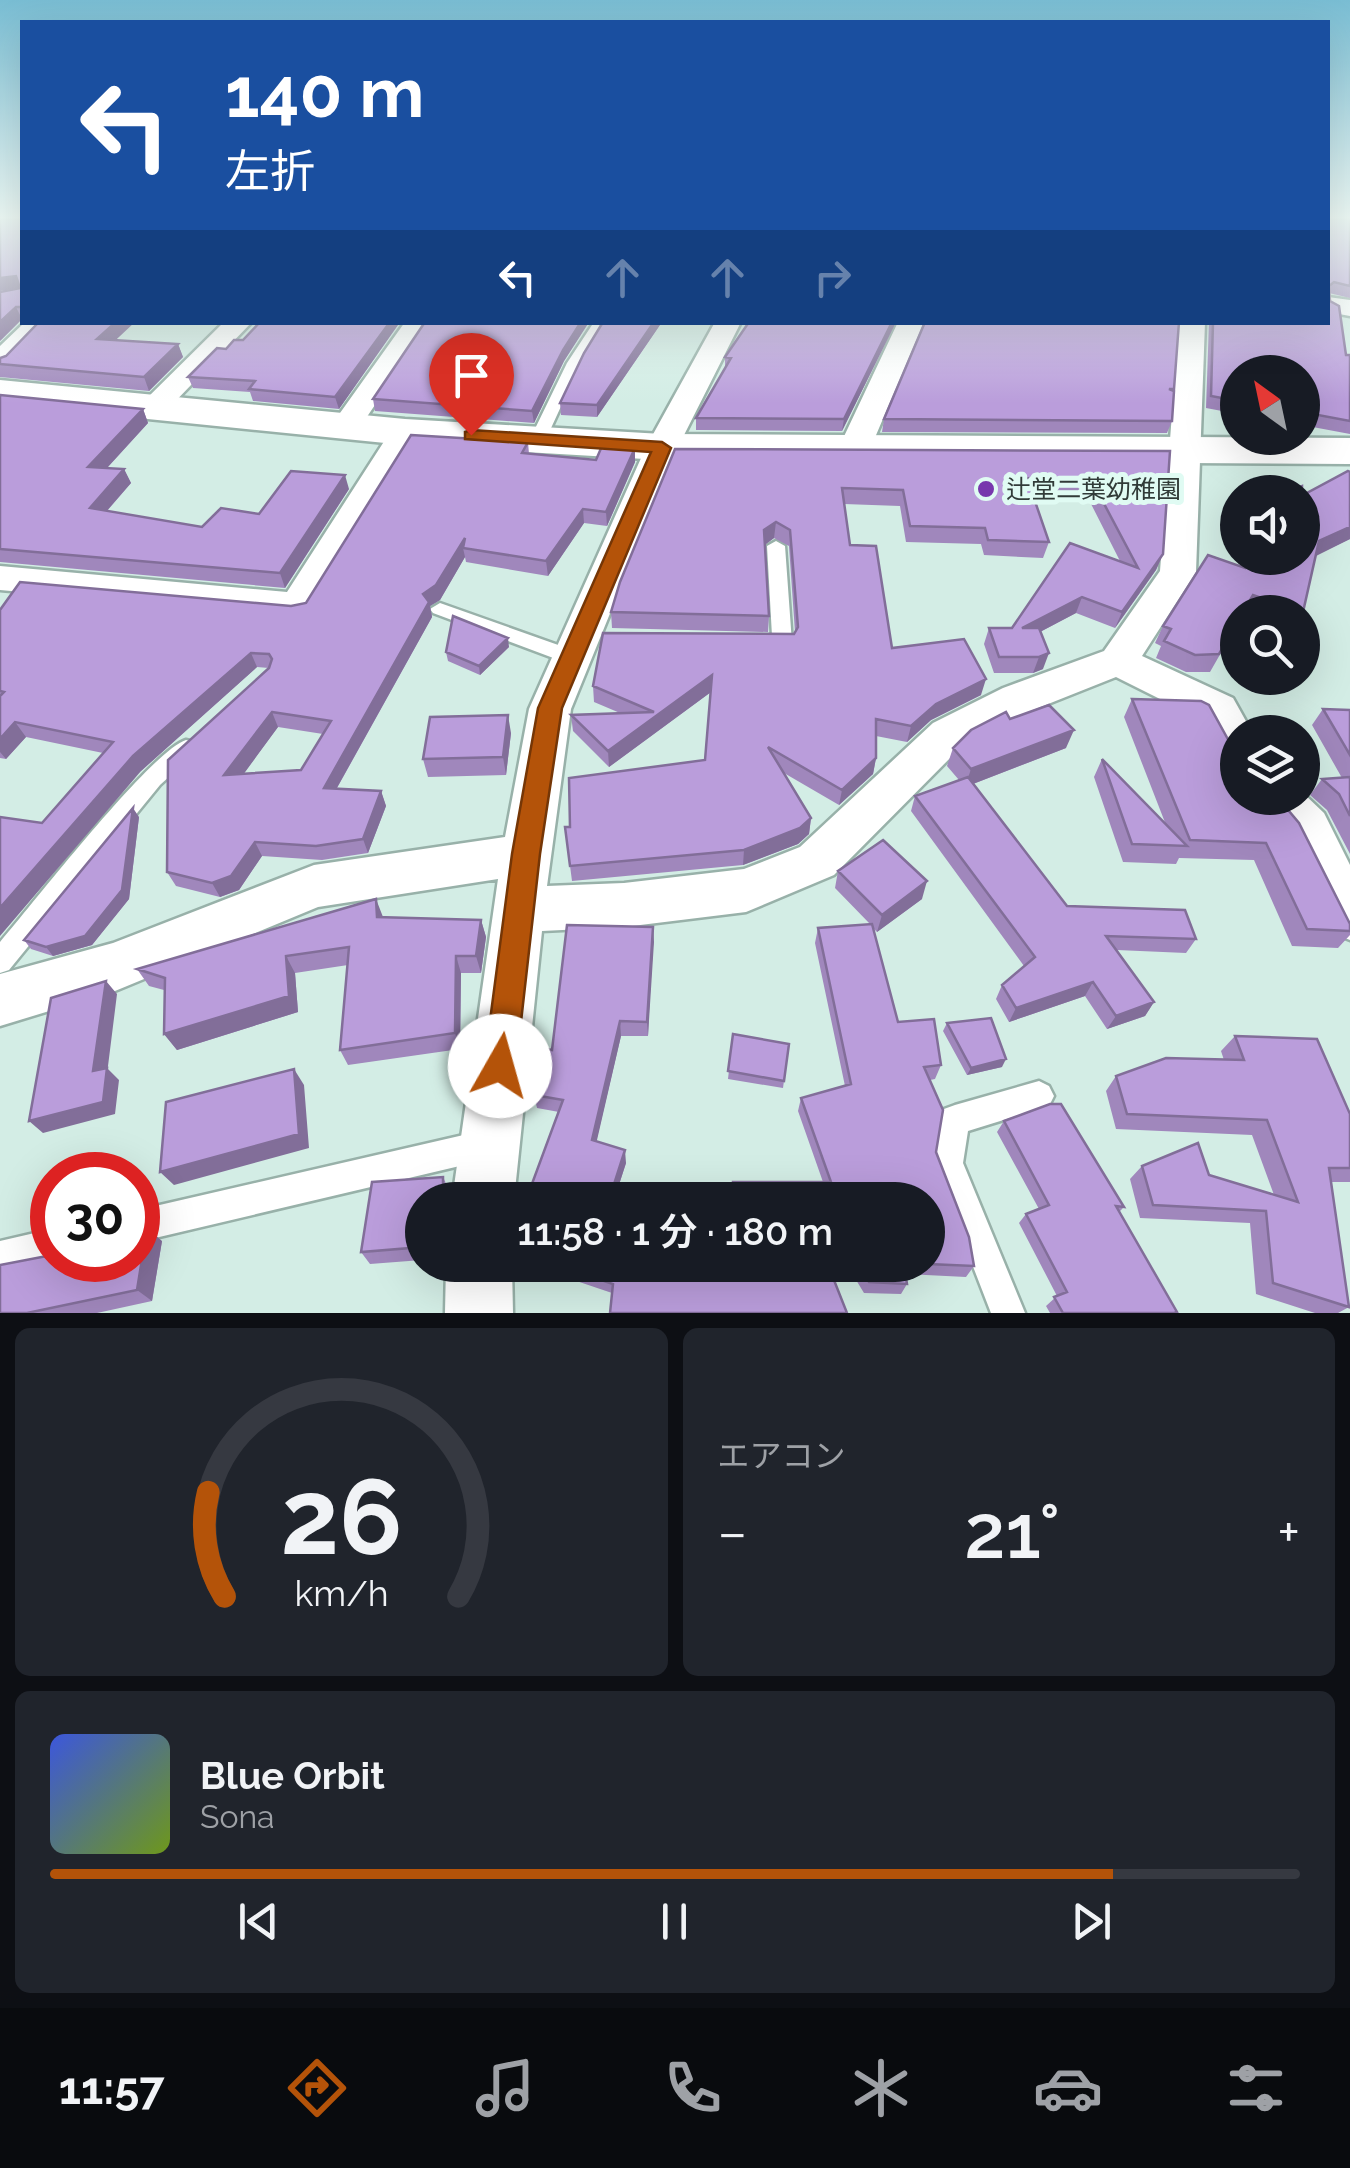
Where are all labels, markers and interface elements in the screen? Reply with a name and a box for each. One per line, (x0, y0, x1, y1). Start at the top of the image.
text: 140 m (225, 51, 425, 133)
icon: left (60, 60, 190, 190)
text: 左折 (225, 145, 315, 198)
icon: left (490, 250, 545, 305)
icon: ahead (595, 250, 650, 305)
icon: ahead (700, 250, 755, 305)
icon: right (805, 250, 860, 305)
pin (429, 333, 514, 436)
icon: arrive (444, 348, 499, 403)
north arrow (1220, 355, 1320, 455)
map controls (1220, 355, 1320, 815)
place label: 辻堂二葉幼稚園 (1006, 474, 1181, 504)
button: sound (1220, 475, 1320, 575)
marker: 辻堂二葉幼稚園 (975, 478, 997, 500)
button: search (1220, 595, 1320, 695)
button: layers (1220, 715, 1320, 815)
position arrow (448, 1014, 552, 1118)
speed limit sign: 30 (30, 1152, 160, 1282)
text: 11:58 · 1 分 · 180 m (517, 1209, 833, 1254)
text: エアコン (718, 1437, 846, 1474)
text: 26 (280, 1456, 402, 1578)
text: 21° (964, 1487, 1060, 1576)
text: − (718, 1500, 747, 1565)
text: + (1277, 1500, 1300, 1565)
text: km/h (294, 1572, 388, 1614)
text: Blue Orbit (200, 1753, 385, 1798)
text: Sona (200, 1798, 275, 1835)
icon: previous (231, 1894, 286, 1949)
icon: pause (647, 1894, 702, 1949)
icon: next (1064, 1894, 1119, 1949)
icon: directions (282, 2053, 352, 2123)
icon: music (470, 2053, 540, 2123)
icon: phone (658, 2053, 728, 2123)
icon: climate (846, 2053, 916, 2123)
icon: car (1033, 2053, 1103, 2123)
icon: filters (1221, 2053, 1291, 2123)
text: 11:57 (59, 2062, 165, 2115)

